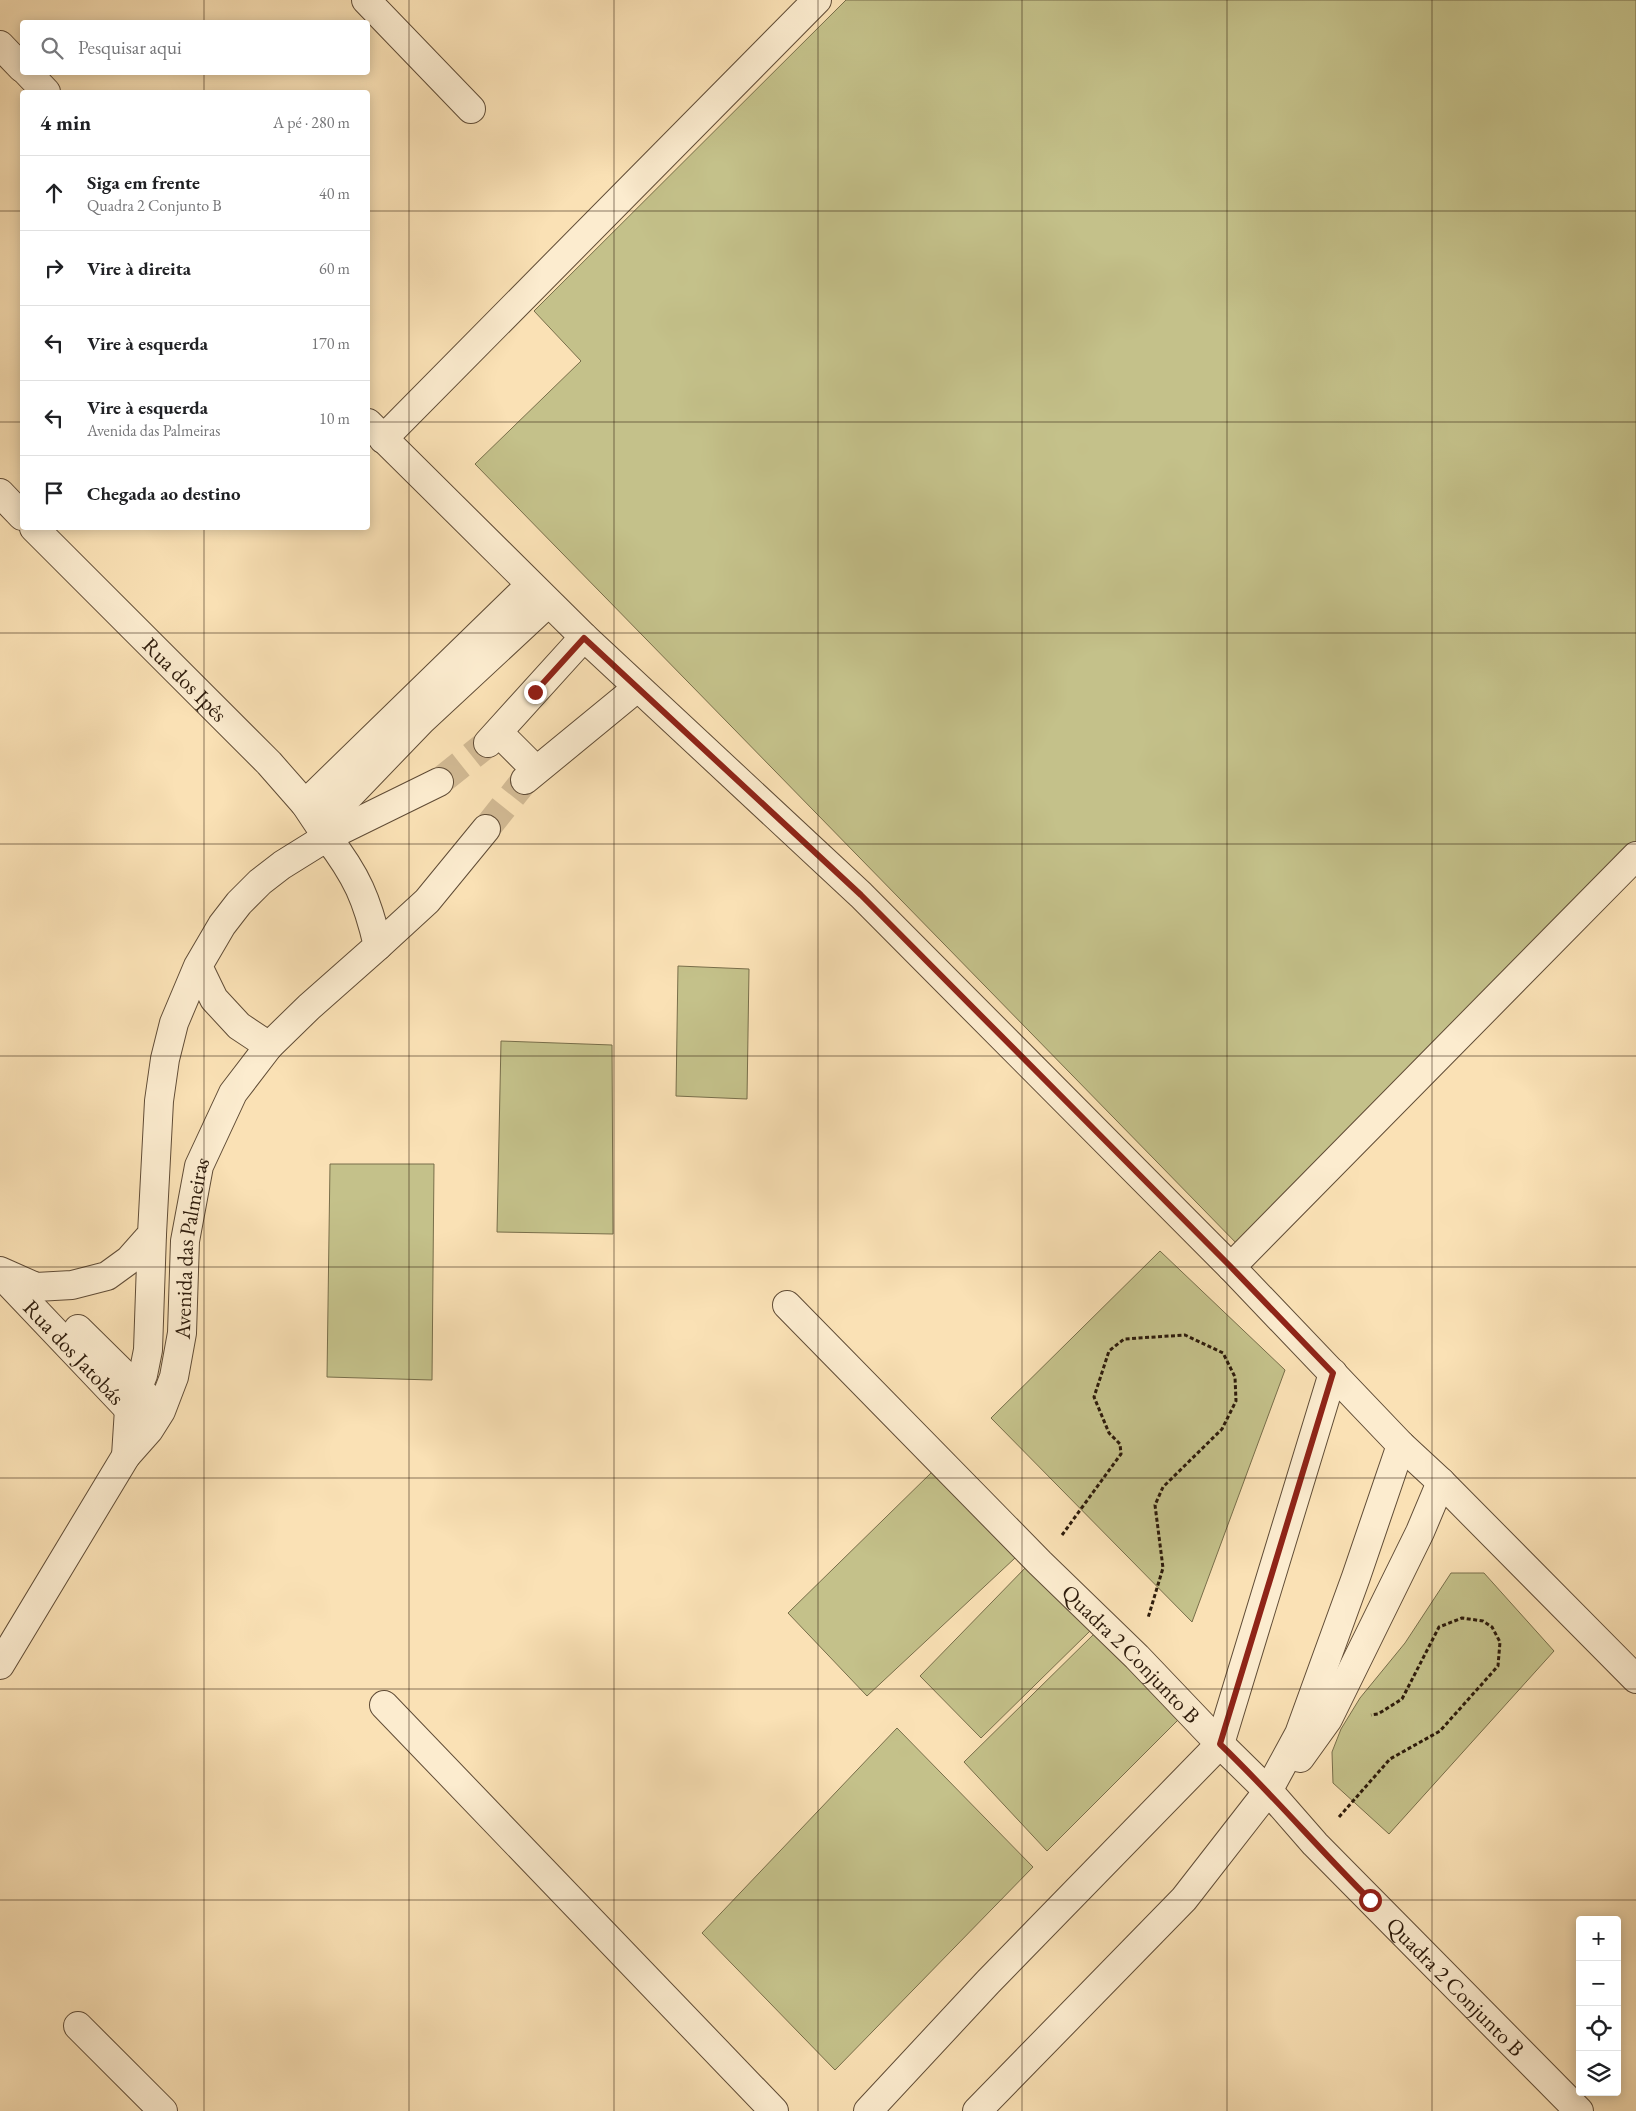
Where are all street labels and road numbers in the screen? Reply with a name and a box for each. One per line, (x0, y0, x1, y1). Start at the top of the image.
street label: Rua dos Ipês (136, 631, 234, 728)
street label: Avenida das Palmeiras (168, 1152, 216, 1341)
street label: Rua dos Jatobás (17, 1293, 131, 1411)
street label: Quadra 2 Conjunto B (1055, 1578, 1207, 1730)
street label: Quadra 2 Conjunto B (1380, 1911, 1531, 2063)

